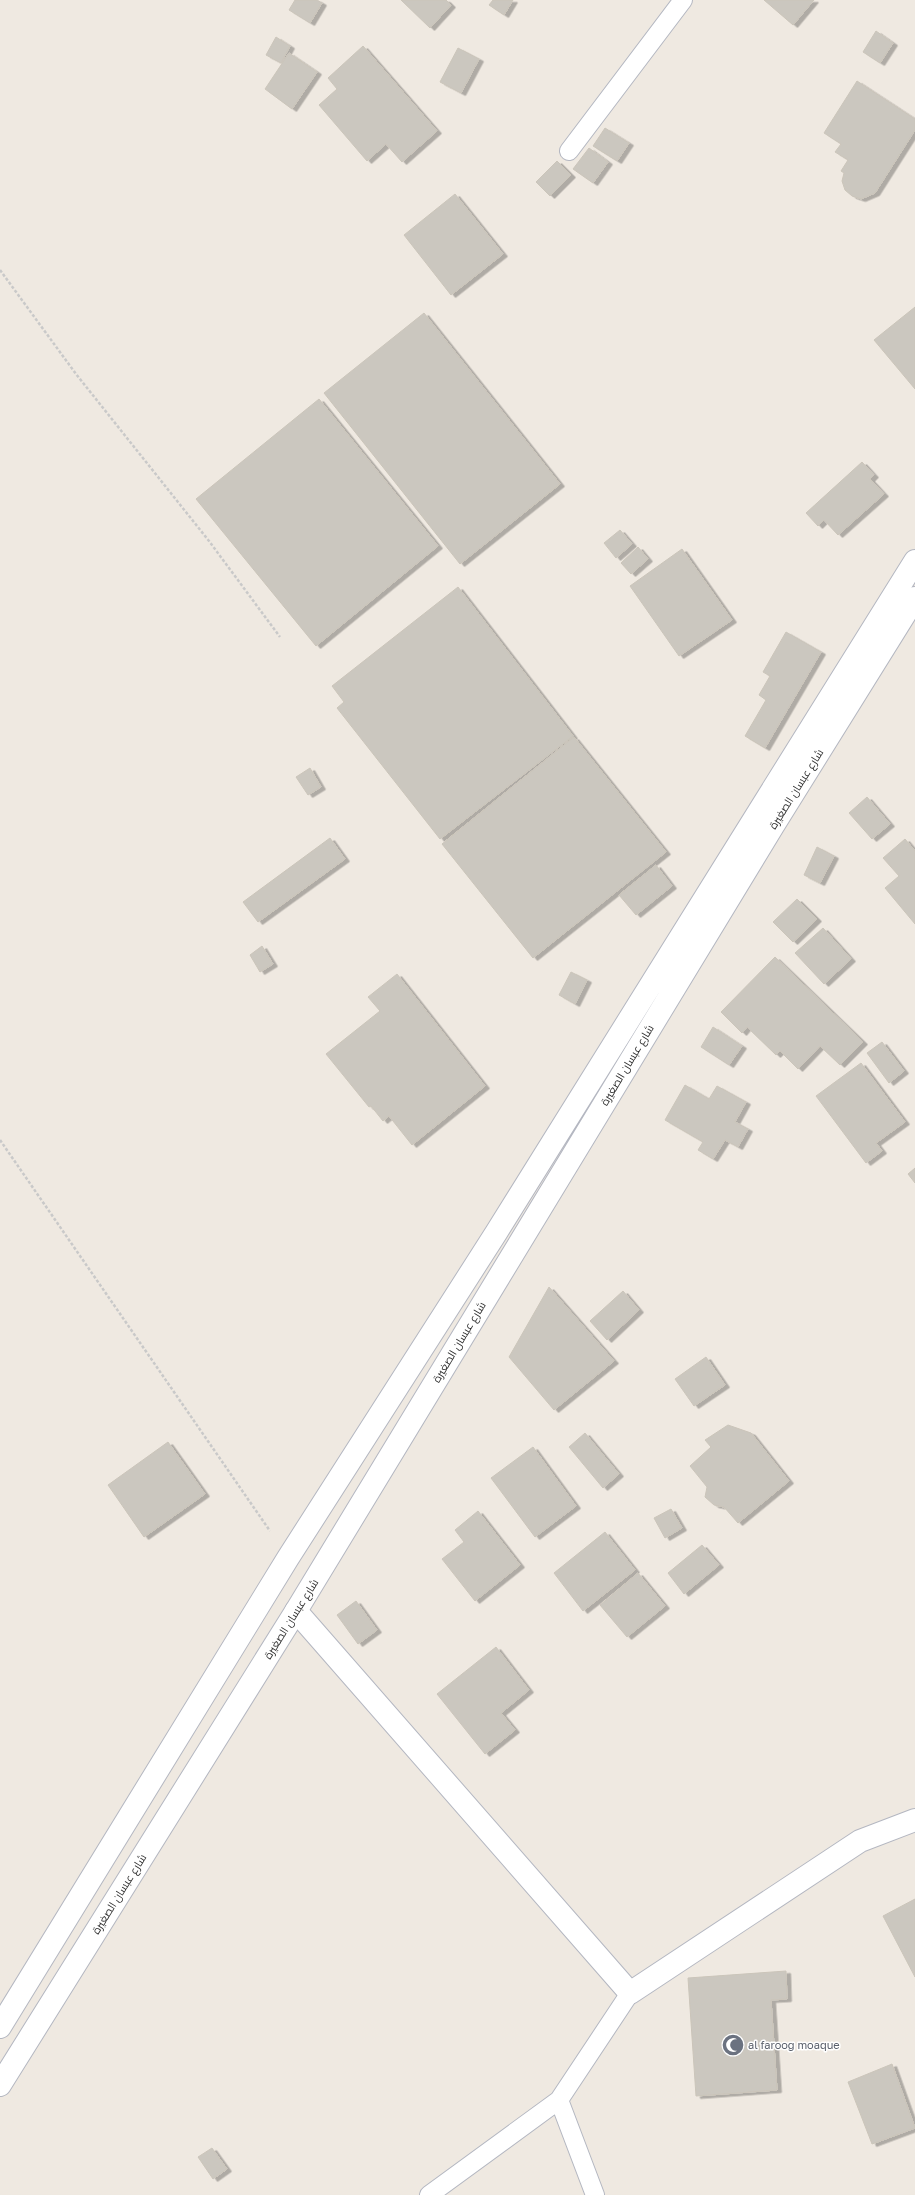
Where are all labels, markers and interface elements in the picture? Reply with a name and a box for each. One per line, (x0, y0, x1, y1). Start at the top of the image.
street label: شارع عبسان الصغيرة (766, 746, 827, 832)
street label: شارع عبسان الصغيرة (597, 1022, 658, 1109)
street label: شارع عبسان الصغيرة (429, 1299, 490, 1386)
street label: شارع عبسان الصغيرة (261, 1576, 322, 1662)
street label: شارع عبسان الصغيرة (89, 1851, 150, 1937)
mosque icon: al faroog moaque (720, 2032, 746, 2058)
place label: al faroog moaque (748, 2038, 840, 2051)

